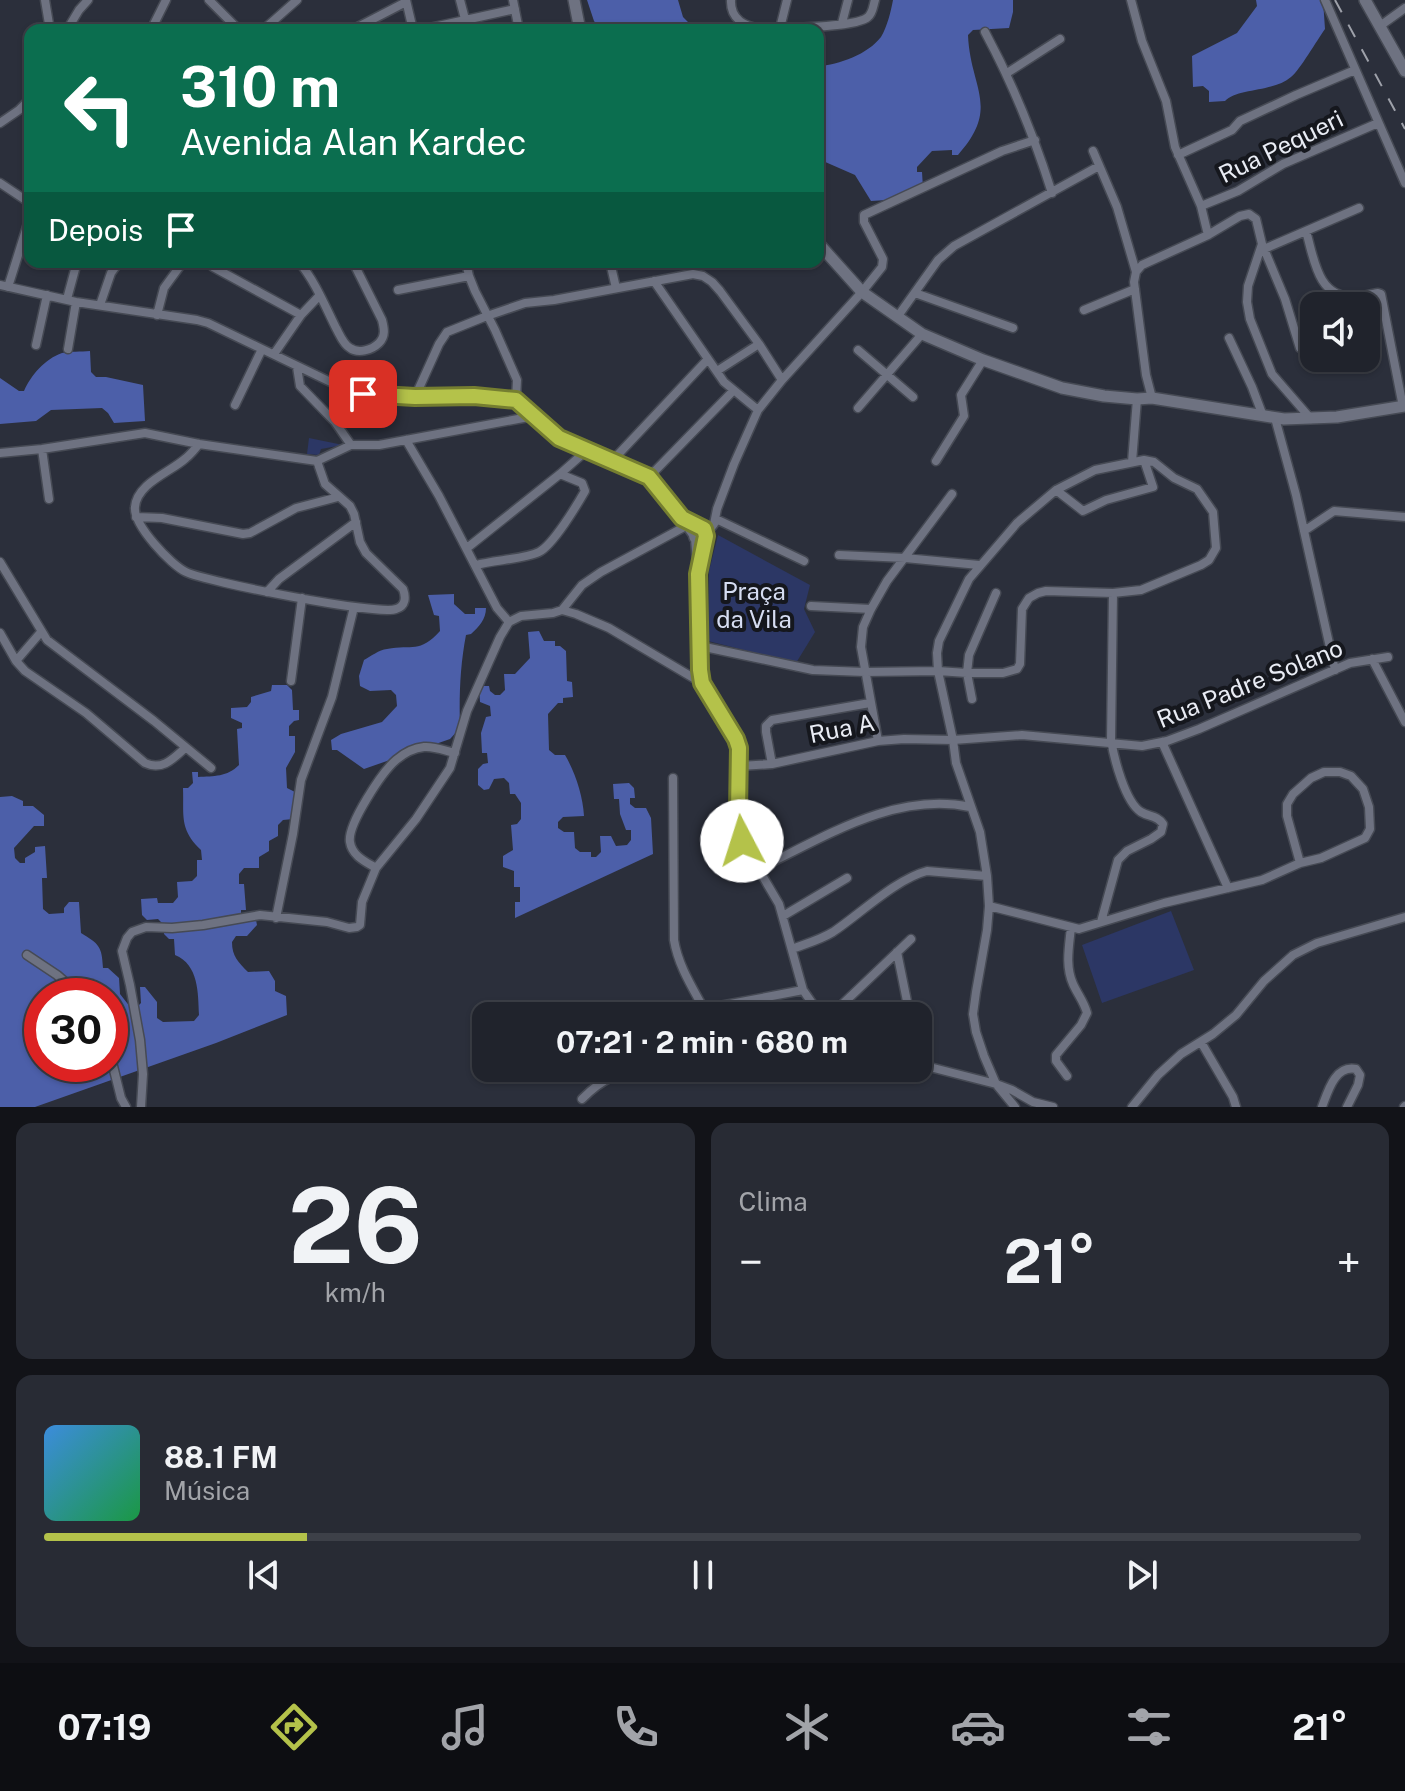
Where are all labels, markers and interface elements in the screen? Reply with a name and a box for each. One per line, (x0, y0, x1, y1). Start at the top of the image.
text: 310 m (180, 54, 340, 120)
icon: left (48, 56, 152, 160)
street label: Rua Pequeri (1214, 104, 1347, 188)
text: Avenida Alan Kardec (180, 121, 526, 163)
icon: arrive (159, 208, 203, 252)
text: Depois (48, 212, 143, 248)
map controls (1300, 292, 1380, 372)
button: sound (1300, 292, 1380, 372)
pin (329, 360, 397, 428)
icon: arrive (341, 372, 385, 416)
park label: Praça da Vila (716, 577, 792, 633)
street label: Rua Padre Solano (1153, 633, 1347, 733)
street label: Rua A (807, 708, 877, 748)
position arrow (700, 799, 784, 883)
speed limit sign: 30 (24, 978, 128, 1082)
text: 07:21 · 2 min · 680 m (556, 1024, 848, 1060)
text: 26 (288, 1164, 423, 1286)
text: Clima (739, 1186, 808, 1217)
text: 21° (1004, 1226, 1096, 1297)
text: − (739, 1236, 763, 1288)
text: + (1337, 1236, 1361, 1288)
text: km/h (325, 1277, 386, 1308)
text: 88.1 FM (164, 1439, 278, 1475)
text: Música (164, 1475, 250, 1506)
icon: previous (242, 1553, 286, 1597)
icon: pause (681, 1553, 725, 1597)
icon: next (1120, 1553, 1164, 1597)
icon: directions (266, 1699, 322, 1755)
icon: music (437, 1699, 493, 1755)
icon: phone (608, 1699, 664, 1755)
icon: climate (779, 1699, 835, 1755)
icon: car (950, 1699, 1006, 1755)
icon: filters (1121, 1699, 1177, 1755)
text: 07:19 (57, 1706, 151, 1748)
text: 21° (1292, 1706, 1347, 1748)

